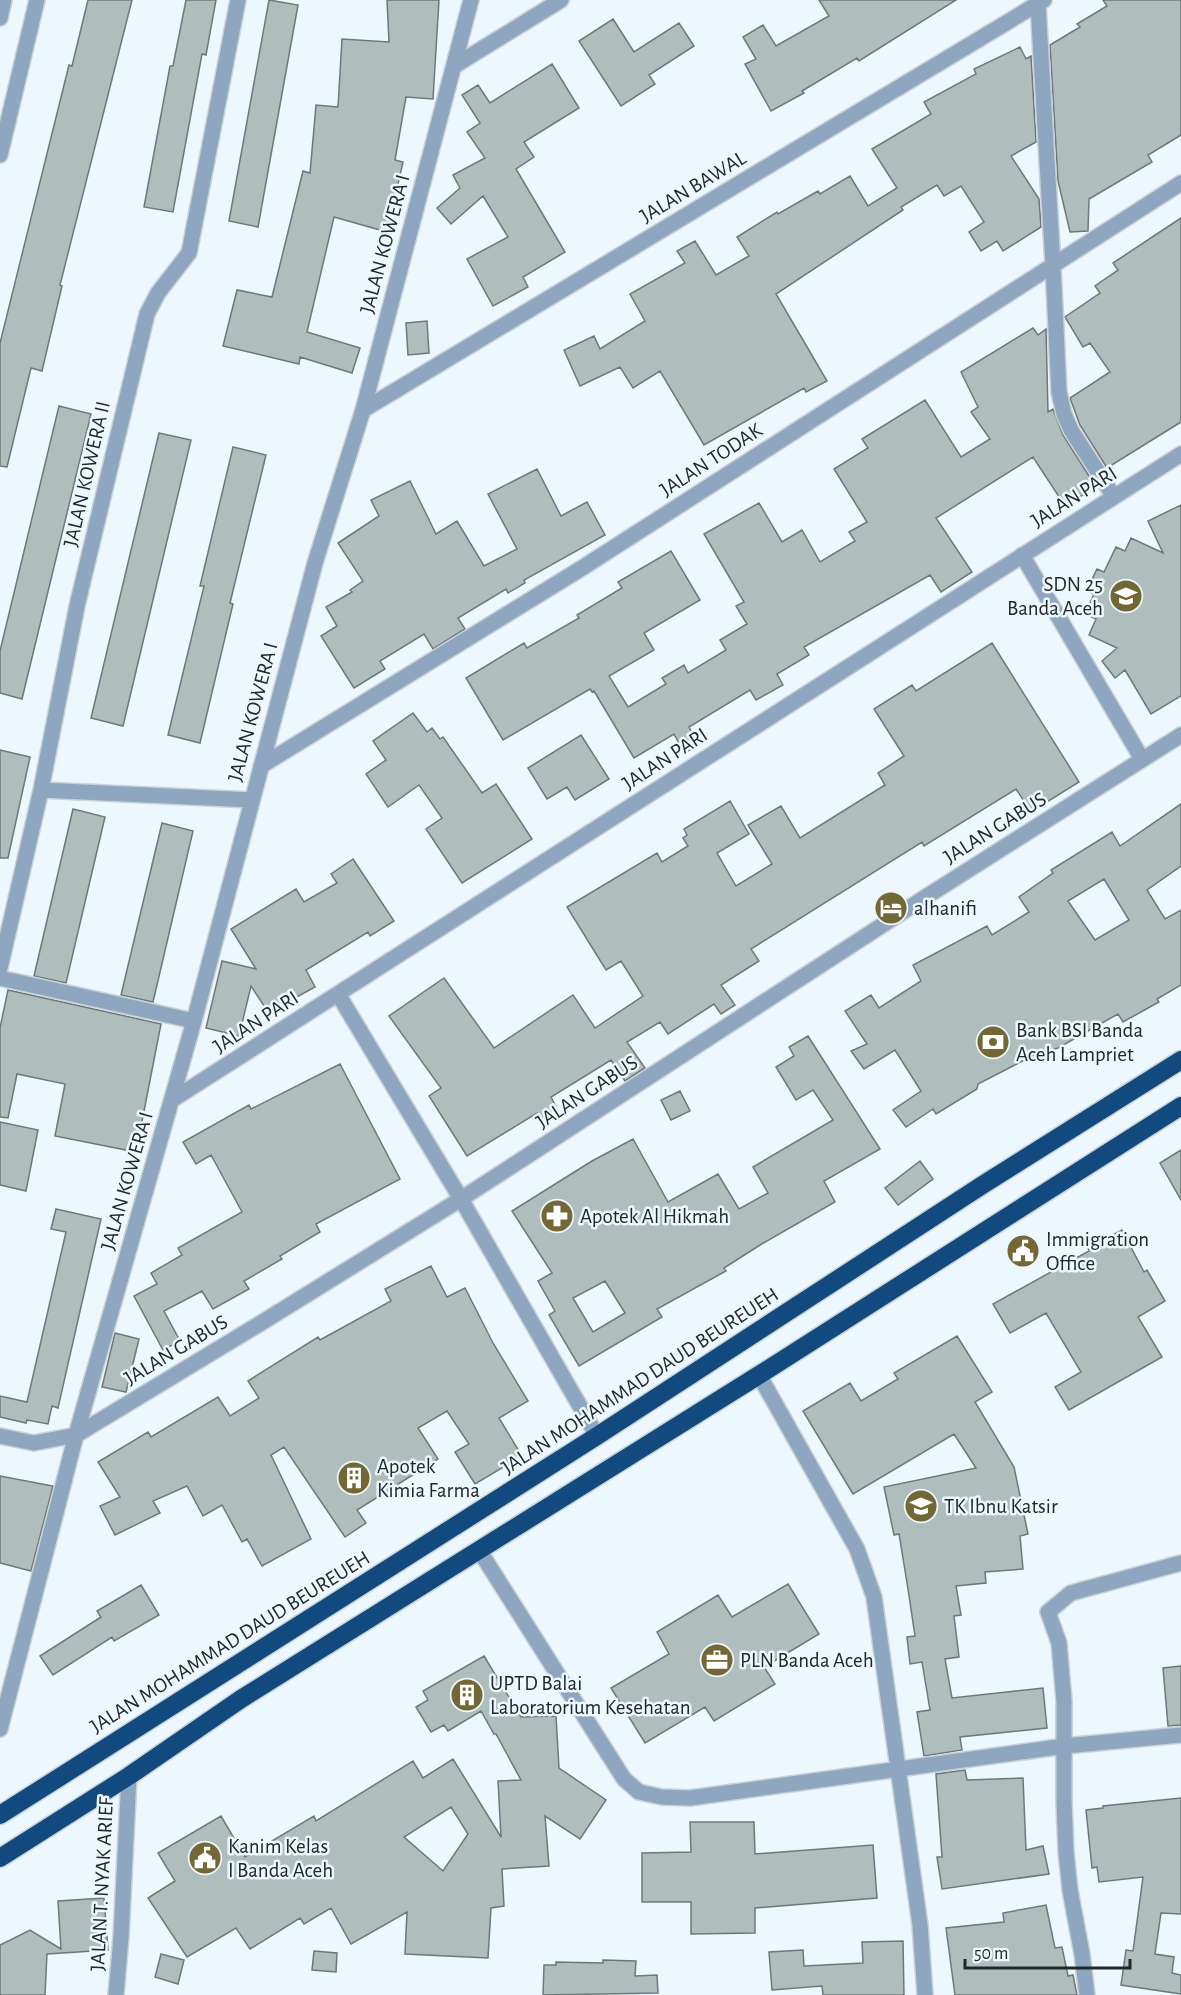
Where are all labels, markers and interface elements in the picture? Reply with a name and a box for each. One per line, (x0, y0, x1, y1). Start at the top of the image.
street label: JALAN BAWAL (636, 147, 750, 227)
street label: JALAN KOWERA I (356, 172, 414, 316)
street label: JALAN KOWERA II (60, 399, 114, 549)
street label: JALAN TODAK (656, 419, 766, 501)
street label: JALAN PARI (1027, 462, 1121, 532)
place label: SDN 25 Banda Aceh (1007, 574, 1103, 619)
school or university icon: SDN 25 Banda Aceh (1108, 578, 1144, 614)
street label: JALAN KOWERA I (224, 640, 282, 784)
street label: JALAN PARI (619, 724, 711, 794)
street label: JALAN GABUS (940, 788, 1050, 868)
hotel icon: alhanifi (873, 890, 909, 926)
place label: alhanifi (914, 898, 977, 919)
street label: JALAN PARI (210, 987, 302, 1057)
place label: Bank BSI Banda Aceh Lampriet (1016, 1020, 1143, 1065)
bank icon: Bank BSI Banda Aceh Lampriet (975, 1024, 1011, 1060)
street label: JALAN GABUS (532, 1051, 642, 1133)
street label: JALAN KOWERA I (97, 1109, 157, 1253)
pharmacy icon: Apotek Al Hikmah (539, 1198, 575, 1234)
place label: Apotek Al Hikmah (580, 1206, 729, 1227)
place label: Immigration Office (1046, 1229, 1149, 1274)
public building icon: Immigration Office (1005, 1233, 1041, 1269)
street label: JALAN MOHAMMAD DAUD BEUREUEH (498, 1284, 782, 1478)
street label: JALAN GABUS (121, 1311, 231, 1389)
place label: Apotek Kimia Farma (377, 1456, 480, 1501)
building icon: Apotek Kimia Farma (336, 1460, 372, 1496)
school or university icon: TK Ibnu Katsir (903, 1488, 939, 1524)
place label: TK Ibnu Katsir (944, 1496, 1058, 1517)
street label: JALAN MOHAMMAD DAUD BEUREUEH (87, 1547, 373, 1737)
office icon: PLN Banda Aceh (699, 1642, 735, 1678)
place label: PLN Banda Aceh (740, 1650, 874, 1671)
place label: UPTD Balai Laboratorium Kesehatan (490, 1673, 691, 1718)
building icon: UPTD Balai Laboratorium Kesehatan (449, 1677, 485, 1713)
street label: JALAN T. NYAK ARIEF (87, 1796, 117, 1972)
place label: Kanim Kelas I Banda Aceh (228, 1836, 333, 1881)
public building icon: Kanim Kelas I Banda Aceh (187, 1840, 223, 1876)
scale bar (965, 1932, 1130, 1970)
text: 50 m (974, 1945, 1008, 1963)

